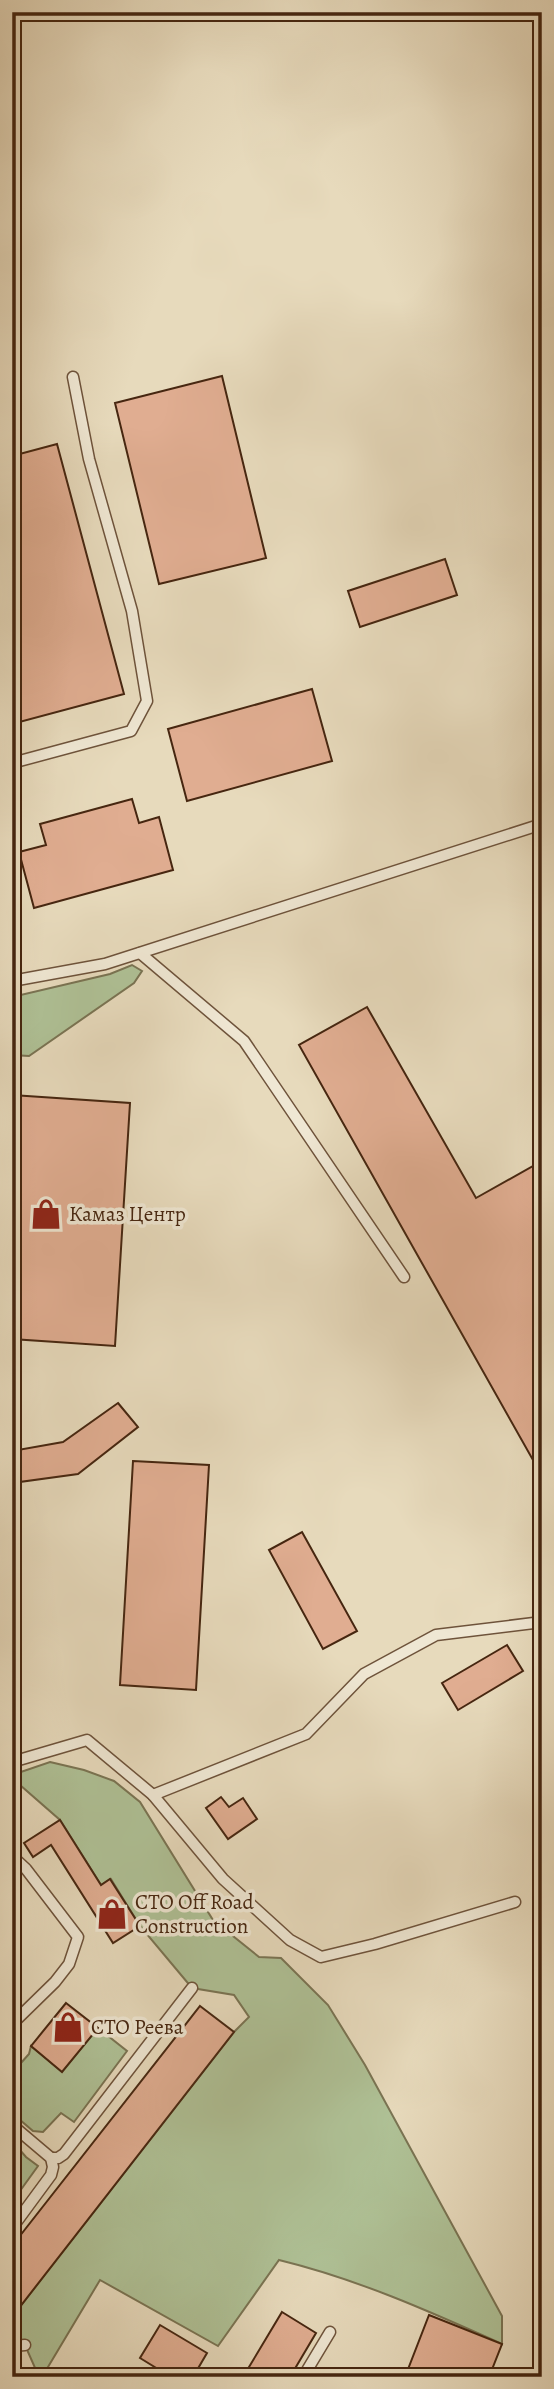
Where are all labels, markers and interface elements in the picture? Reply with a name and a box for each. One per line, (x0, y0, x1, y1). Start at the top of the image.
shop icon: Камаз Центр (29, 1197, 63, 1231)
place label: Камаз Центр (69, 1200, 186, 1228)
place label: СТО Off Road Construction (135, 1888, 254, 1940)
shop icon: СТО Off Road Construction (95, 1897, 129, 1931)
shop icon: СТО Реева (51, 2010, 85, 2044)
place label: СТО Реева (91, 2013, 184, 2041)

